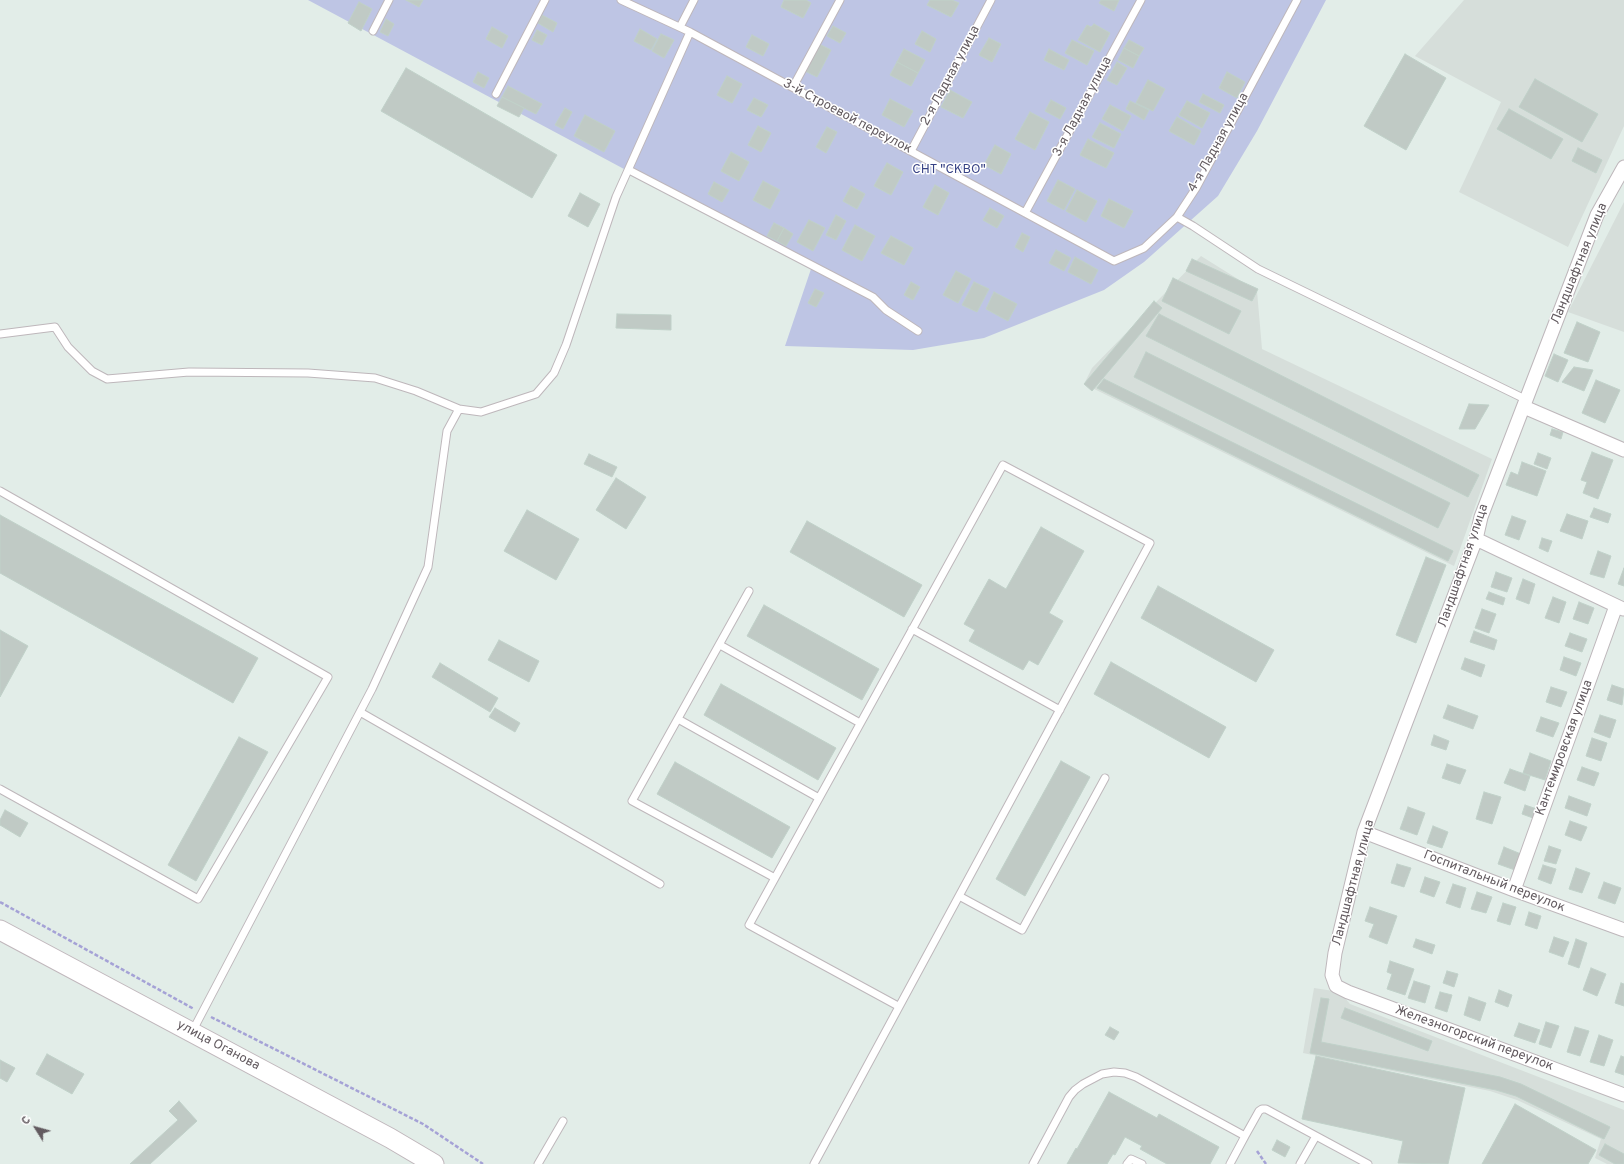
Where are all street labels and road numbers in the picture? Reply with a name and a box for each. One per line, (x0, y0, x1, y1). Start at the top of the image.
street label: 2-я Ладная улица (918, 23, 984, 129)
street label: 3-я Ладная улица (1050, 54, 1116, 160)
street label: 3-й Строевой переулок (780, 76, 914, 158)
street label: 4-я Ладная улица (1185, 91, 1253, 195)
street label: Ландшафтная улица (1548, 201, 1612, 327)
street label: Ландшафтная улица (1436, 502, 1492, 630)
street label: Кантемировская улица (1533, 678, 1597, 818)
street label: Ландшафтная улица (1330, 818, 1378, 948)
street label: Госпитальный переулок (1421, 848, 1567, 916)
street label: Железногорский переулок (1393, 1003, 1555, 1075)
street label: улица Оганова (174, 1018, 262, 1074)

